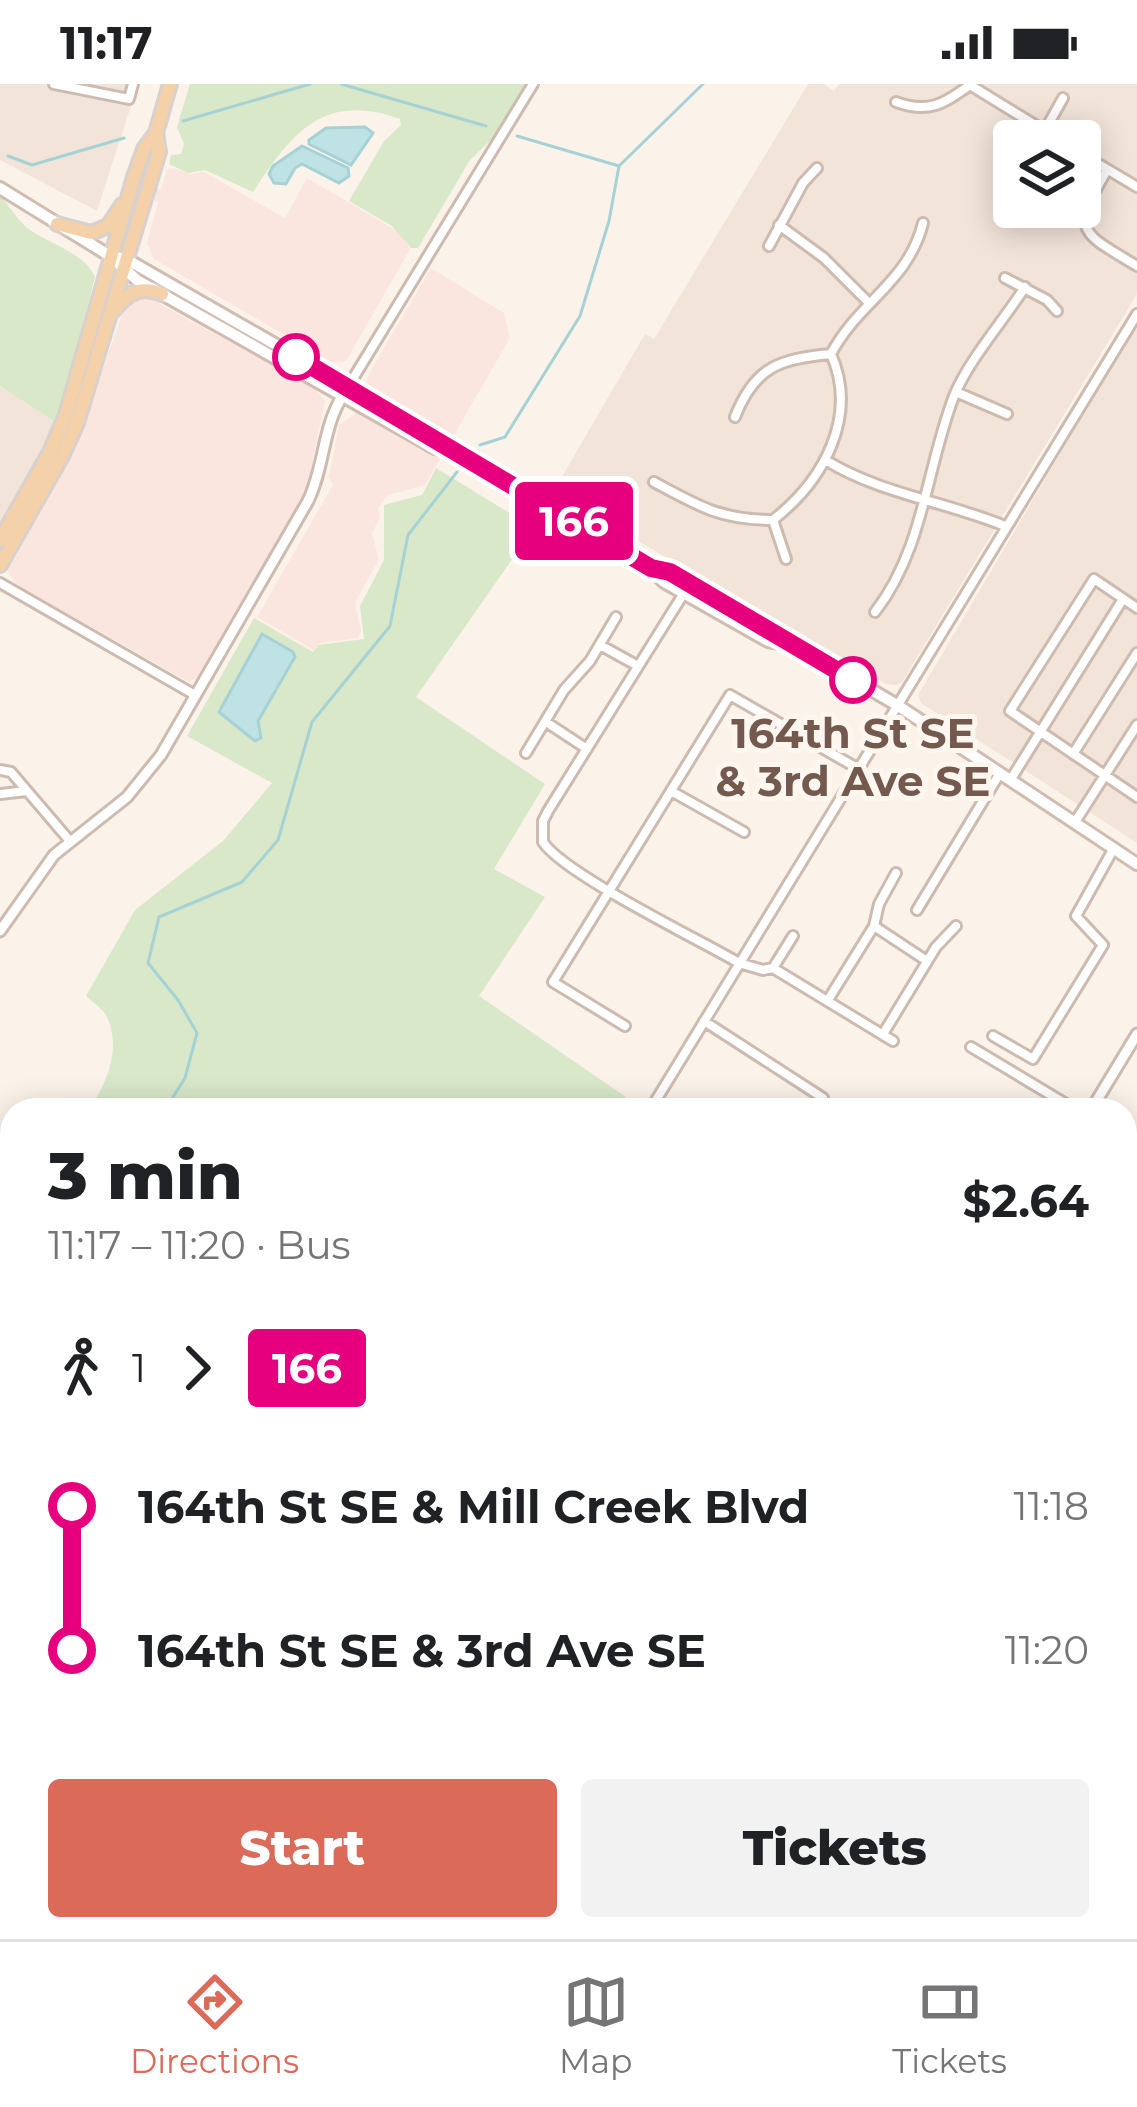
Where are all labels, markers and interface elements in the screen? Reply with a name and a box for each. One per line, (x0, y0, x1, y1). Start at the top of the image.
text: 11:17 (60, 15, 153, 70)
map controls (993, 120, 1101, 228)
button: layers (993, 120, 1101, 228)
unlabelled marker (274, 335, 318, 379)
line badge: 166 (505, 482, 643, 560)
text: 166 (539, 495, 609, 547)
marker: 164th St SE & 3rd Ave SE (831, 658, 875, 702)
place label: 164th St SE & 3rd Ave SE (716, 707, 990, 807)
text: 3 min (48, 1135, 243, 1216)
text: $2.64 (962, 1173, 1089, 1228)
text: 11:17 – 11:20 · Bus (48, 1221, 351, 1269)
icon: walk (48, 1335, 114, 1401)
icon: forward (164, 1335, 230, 1401)
text: 166 (272, 1342, 342, 1394)
text: 1 (132, 1344, 146, 1392)
text: 164th St SE & Mill Creek Blvd (138, 1479, 809, 1534)
text: 11:18 (1014, 1482, 1089, 1530)
text: 164th St SE & 3rd Ave SE (138, 1623, 706, 1678)
text: 11:20 (1005, 1626, 1089, 1674)
button: Start (48, 1779, 557, 1917)
button: Tickets (581, 1779, 1089, 1917)
tab: Directions (130, 1969, 299, 2081)
tab: Map (559, 1969, 632, 2081)
tab: Tickets (892, 1969, 1007, 2081)

